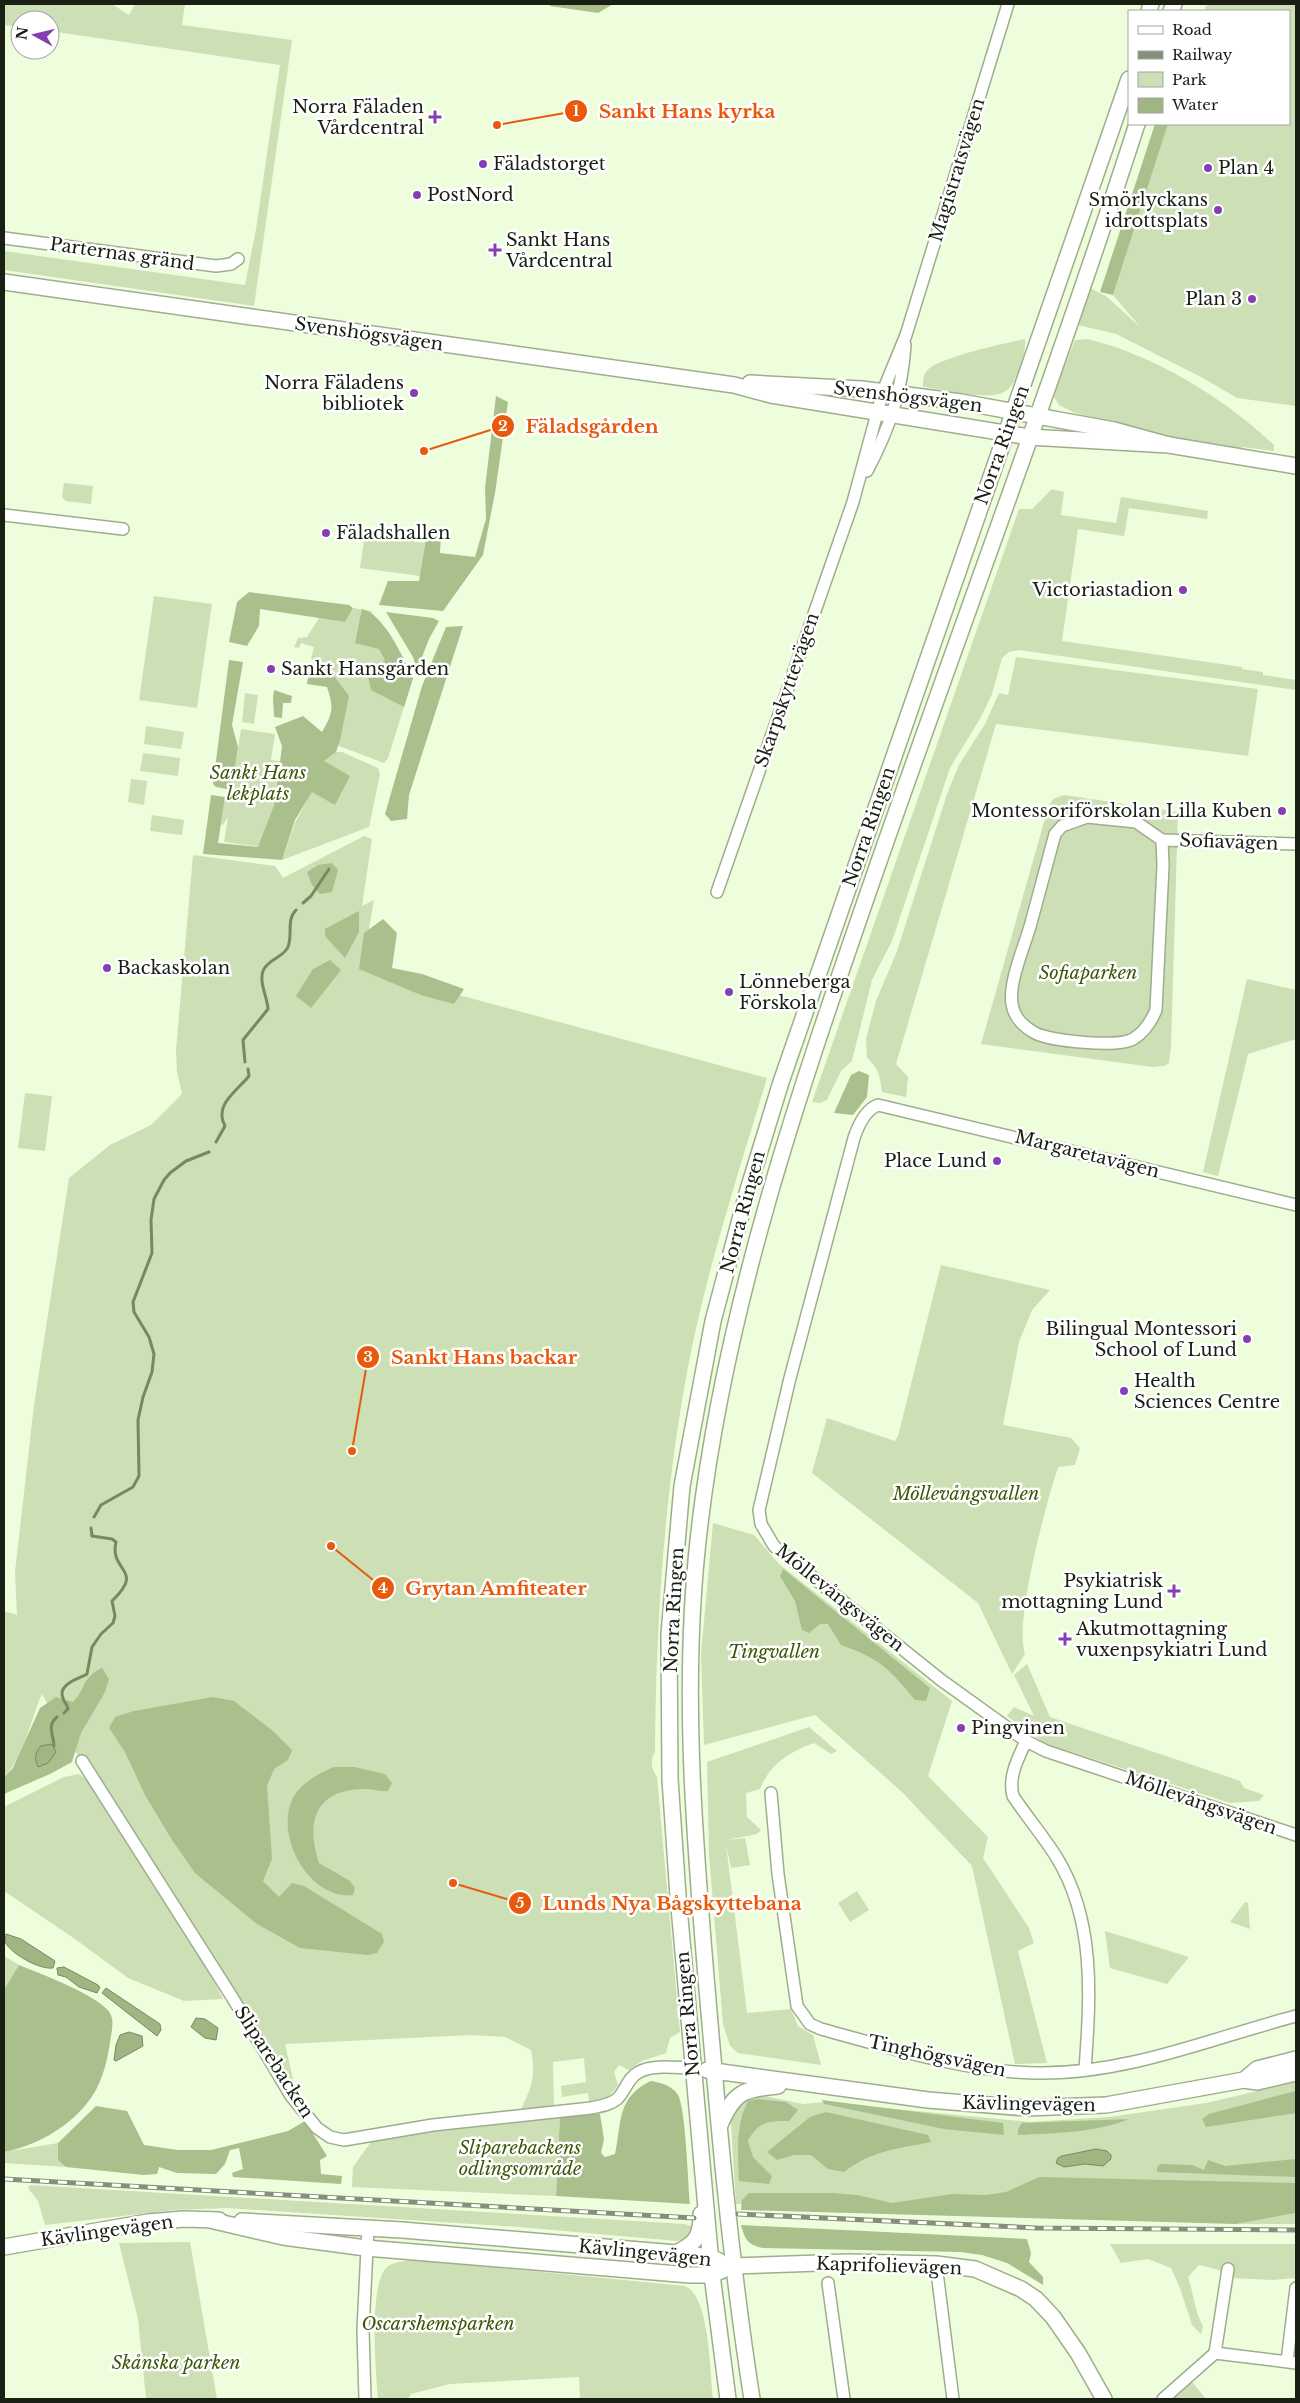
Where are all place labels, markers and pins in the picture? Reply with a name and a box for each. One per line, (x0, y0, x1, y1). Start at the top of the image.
callout: Sankt Hans kyrka (563, 94, 785, 128)
place label: Norra Fäladen Vårdcentral (292, 96, 424, 139)
marker: Norra Fäladen Vårdcentral (428, 110, 442, 124)
place label: Fäladstorget (493, 153, 606, 175)
place label: Plan 4 (1218, 157, 1274, 179)
marker: Fäladstorget (477, 158, 489, 170)
marker: Plan 4 (1202, 162, 1214, 174)
place label: PostNord (427, 184, 514, 206)
marker: PostNord (411, 189, 423, 201)
place label: Smörlyckans idrottsplats (1089, 189, 1208, 232)
marker: Smörlyckans idrottsplats (1212, 204, 1224, 216)
place label: Sankt Hans Vårdcentral (505, 229, 613, 272)
marker: Sankt Hans Vårdcentral (488, 243, 502, 257)
place label: Plan 3 (1185, 288, 1242, 310)
marker: Plan 3 (1246, 293, 1258, 305)
place label: Norra Fäladens bibliotek (264, 372, 404, 415)
marker: Norra Fäladens bibliotek (408, 387, 420, 399)
callout: Fäladsgården (490, 409, 669, 443)
place label: Fäladshallen (336, 522, 450, 544)
marker: Fäladshallen (320, 527, 332, 539)
place label: Victoriastadion (1032, 579, 1173, 601)
marker: Victoriastadion (1177, 584, 1189, 596)
place label: Sankt Hansgården (281, 658, 449, 680)
marker: Sankt Hansgården (265, 663, 277, 675)
place label: Montessoriförskolan Lilla Kuben (971, 800, 1272, 822)
marker: Montessoriförskolan Lilla Kuben (1276, 805, 1288, 817)
place label: Backaskolan (117, 957, 230, 979)
marker: Backaskolan (101, 962, 113, 974)
place label: Lönneberga Förskola (739, 971, 850, 1014)
marker: Lönneberga Förskola (723, 986, 735, 998)
place label: Place Lund (884, 1150, 987, 1172)
marker: Place Lund (991, 1155, 1003, 1167)
place label: Bilingual Montessori School of Lund (1046, 1318, 1237, 1361)
marker: Bilingual Montessori School of Lund (1241, 1333, 1253, 1345)
callout: Sankt Hans backar (356, 1340, 587, 1374)
place label: Health Sciences Centre (1134, 1370, 1280, 1413)
marker: Health Sciences Centre (1118, 1385, 1130, 1397)
place label: Psykiatrisk mottagning Lund (1001, 1570, 1163, 1613)
callout: Grytan Amfiteater (370, 1571, 597, 1605)
marker: Psykiatrisk mottagning Lund (1167, 1584, 1181, 1598)
place label: Akutmottagning vuxenpsykiatri Lund (1075, 1618, 1268, 1661)
marker: Akutmottagning vuxenpsykiatri Lund (1058, 1632, 1072, 1646)
place label: Pingvinen (971, 1717, 1065, 1739)
marker: Pingvinen (955, 1722, 967, 1734)
callout: Lunds Nya Bågskyttebana (508, 1886, 812, 1920)

